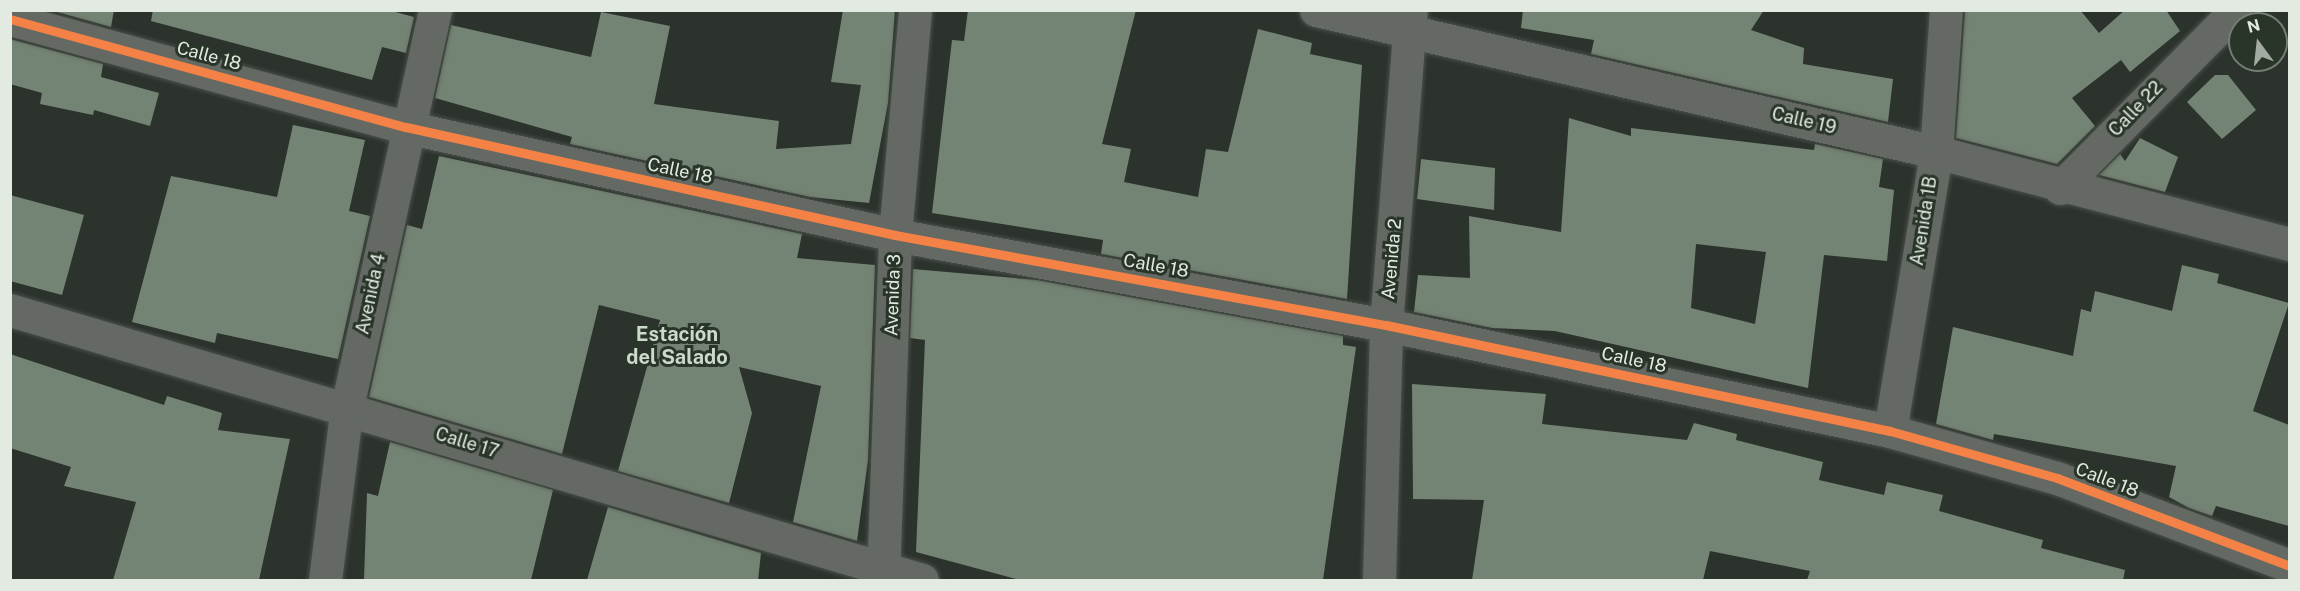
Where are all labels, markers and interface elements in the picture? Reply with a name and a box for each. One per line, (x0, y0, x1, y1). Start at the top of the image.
north arrow (2228, 12, 2288, 72)
text: N (2245, 15, 2262, 37)
street label: Calle 18 (174, 37, 244, 75)
street label: Calle 22 (2104, 77, 2168, 141)
street label: Calle 19 (1770, 103, 1838, 139)
street label: Calle 18 (645, 154, 715, 188)
street label: Avenida 1B (1906, 175, 1942, 267)
street label: Avenida 2 (1378, 218, 1406, 300)
street label: Calle 18 (1122, 250, 1190, 282)
street label: Avenida 4 (352, 252, 390, 336)
street label: Avenida 3 (881, 254, 905, 336)
district label: Estación del Salado (626, 322, 728, 369)
street label: Calle 18 (1599, 343, 1669, 377)
street label: Calle 17 (433, 423, 501, 463)
street label: Calle 18 (2072, 458, 2142, 502)

